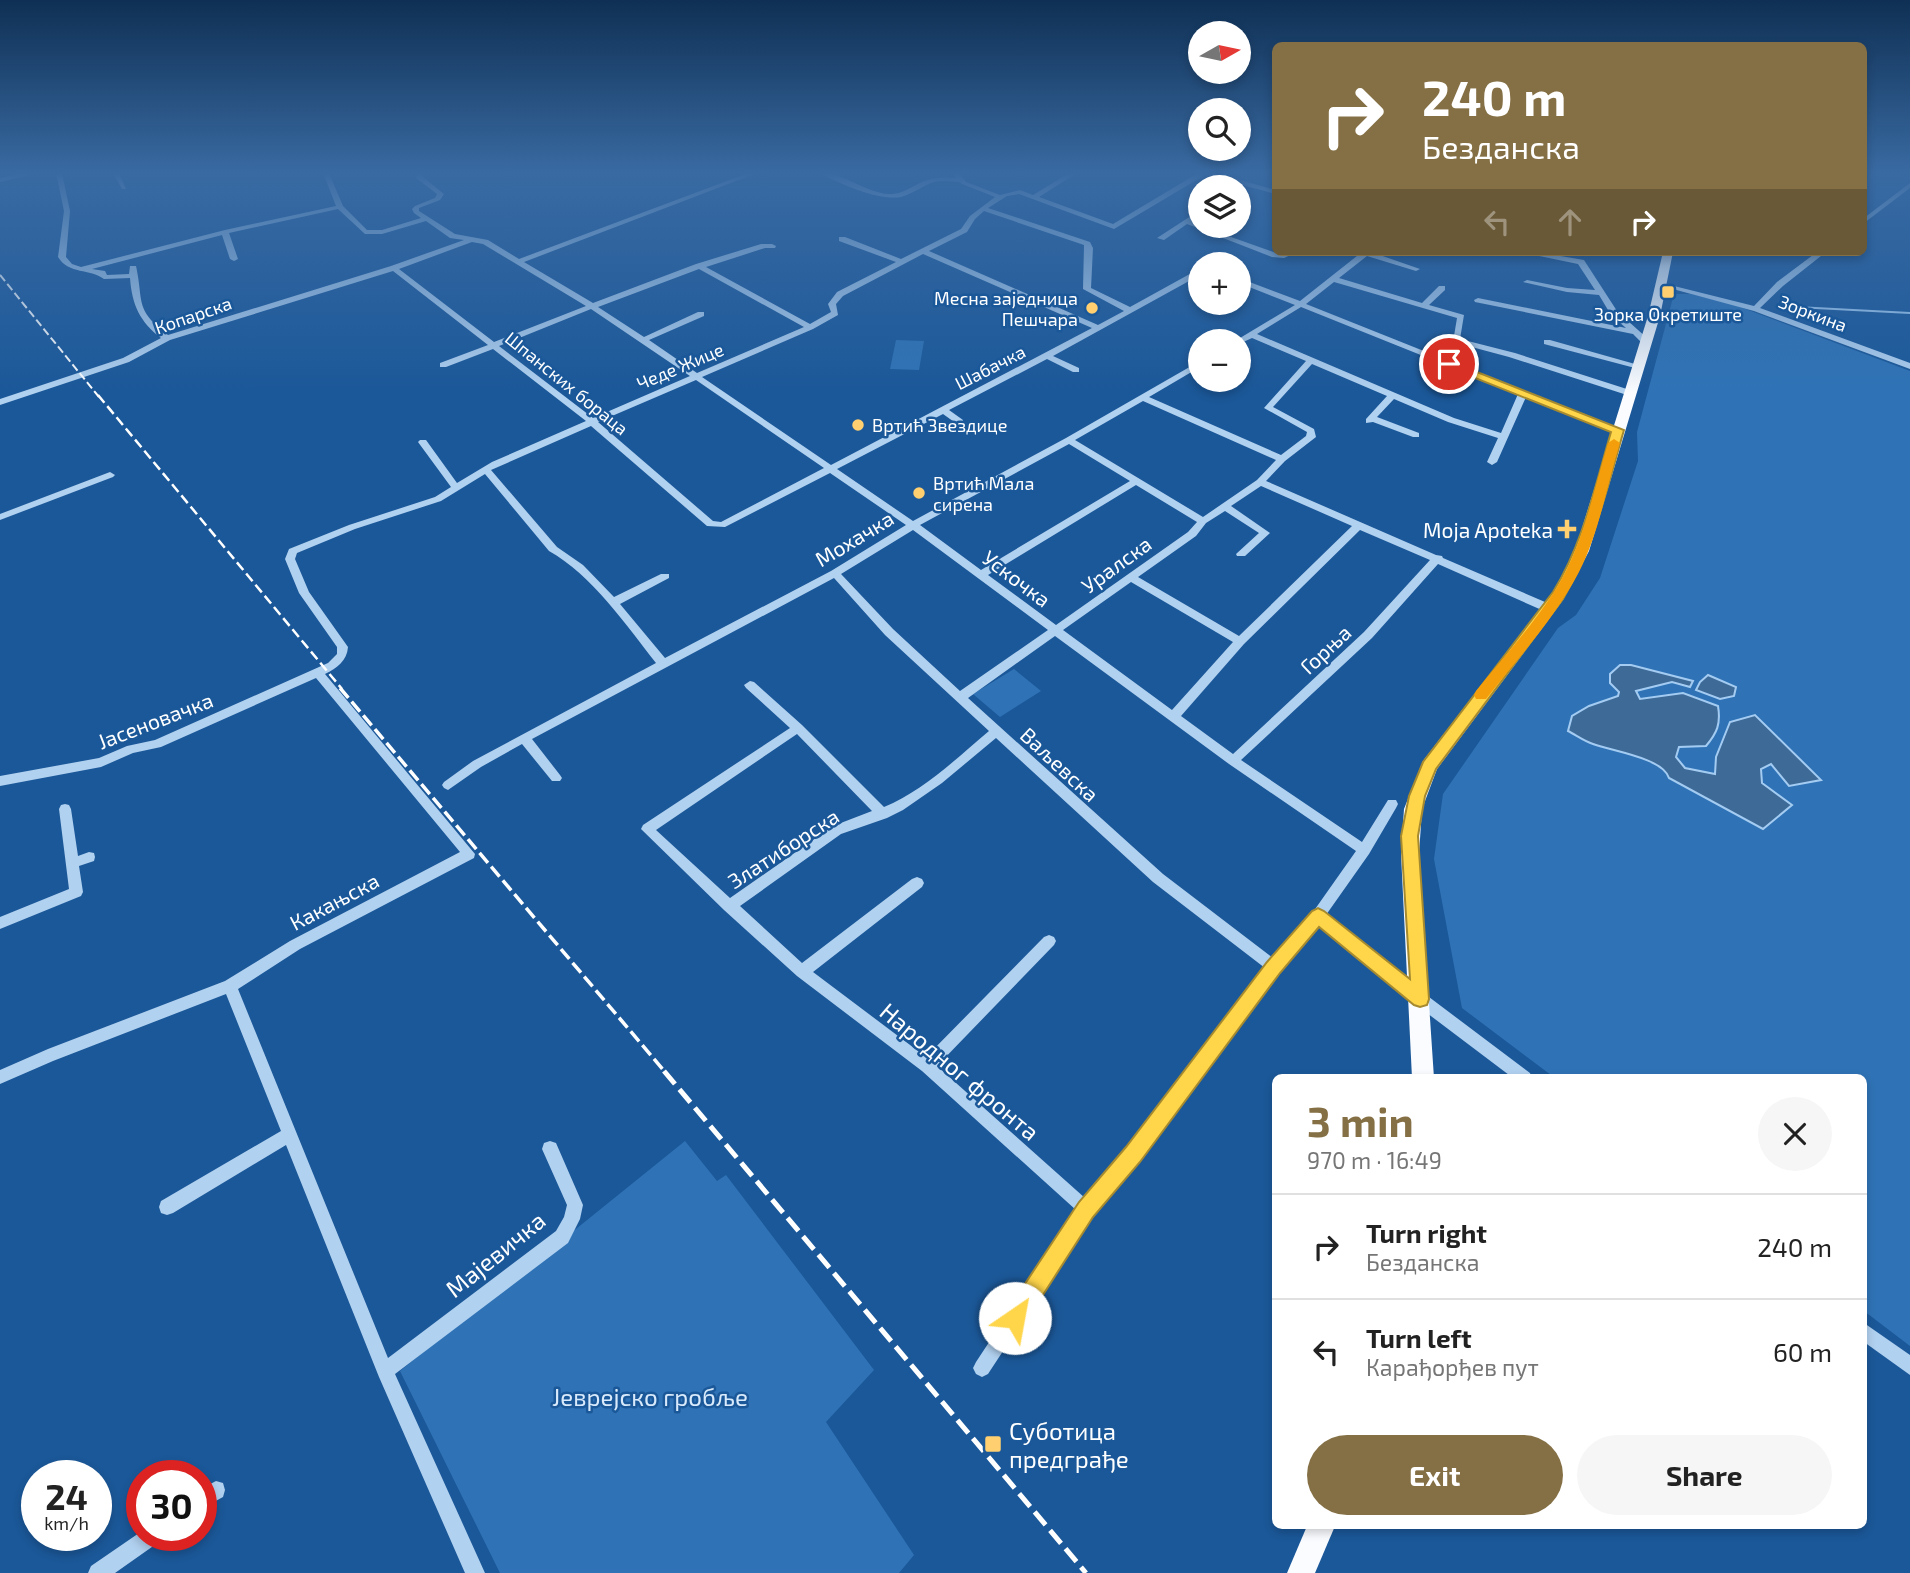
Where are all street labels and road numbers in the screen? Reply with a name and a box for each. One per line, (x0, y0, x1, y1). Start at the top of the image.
street label: Зоркина (1776, 290, 1850, 336)
street label: Копарска (152, 292, 234, 338)
street label: Шпанских бораца (501, 327, 633, 439)
street label: Чеде Жице (633, 338, 727, 394)
street label: Шабачка (951, 340, 1029, 394)
street label: Мохачка (810, 505, 898, 571)
street label: Уралска (1076, 530, 1156, 598)
street label: Ускочка (978, 544, 1056, 612)
street label: Горња (1294, 619, 1356, 679)
street label: Јасеновачка (94, 687, 216, 753)
street label: Ваљевска (1016, 722, 1104, 806)
street label: Златиборска (723, 803, 843, 893)
street label: Какањска (285, 867, 383, 935)
street label: Народног фронта (875, 996, 1045, 1146)
street label: Мајевичка (439, 1205, 551, 1303)

